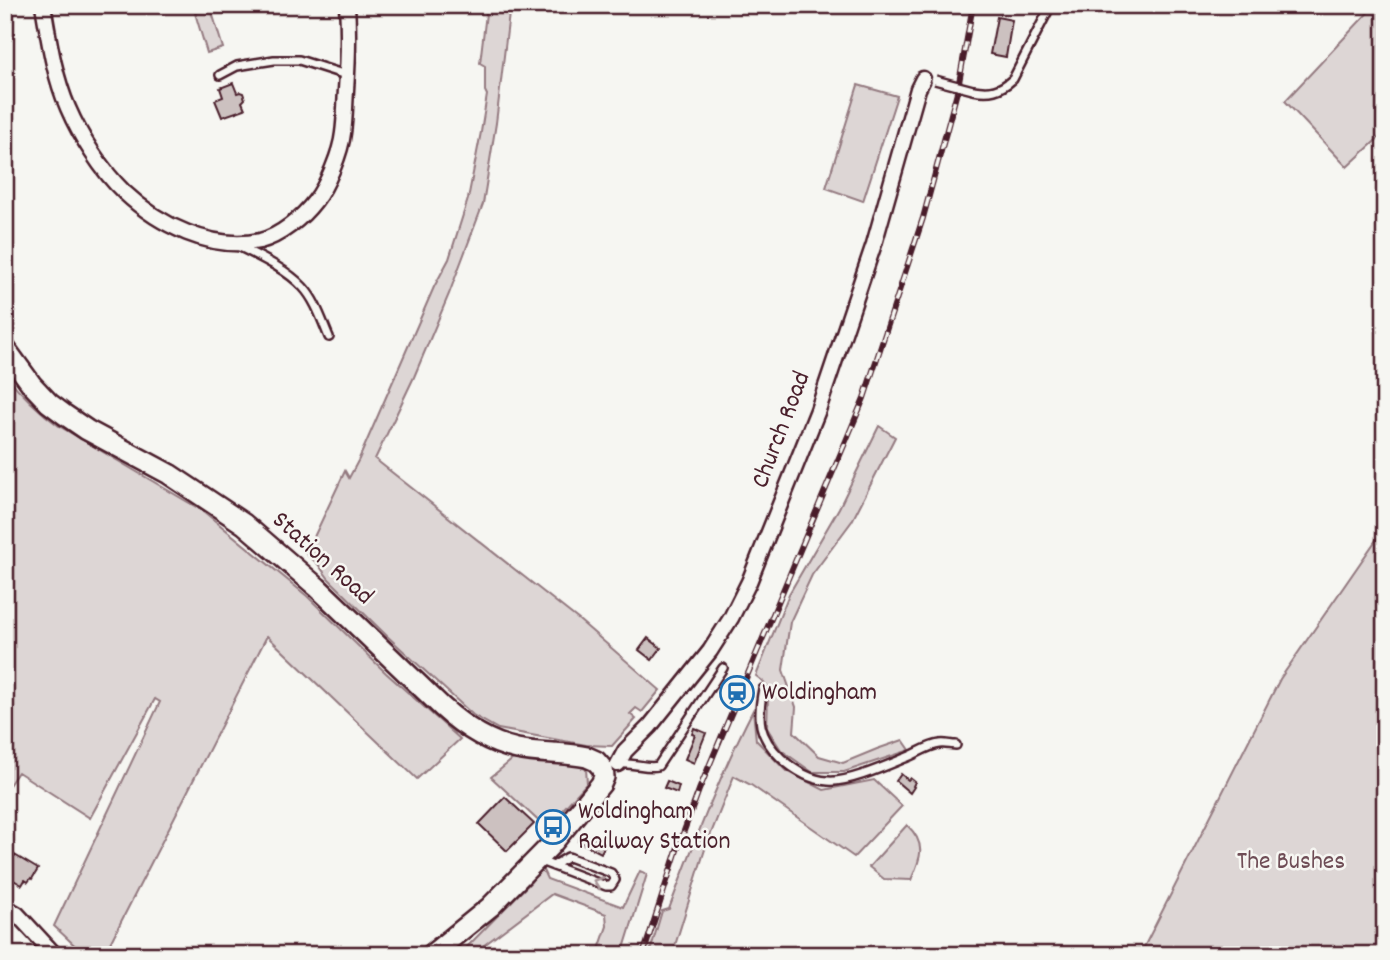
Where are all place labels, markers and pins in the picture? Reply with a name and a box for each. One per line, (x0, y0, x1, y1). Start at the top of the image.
station icon: Woldingham (718, 674, 756, 712)
place label: Woldingham (762, 675, 877, 712)
place label: Woldingham Railway Station (578, 794, 730, 861)
bus stop icon: Woldingham Railway Station (534, 808, 572, 846)

